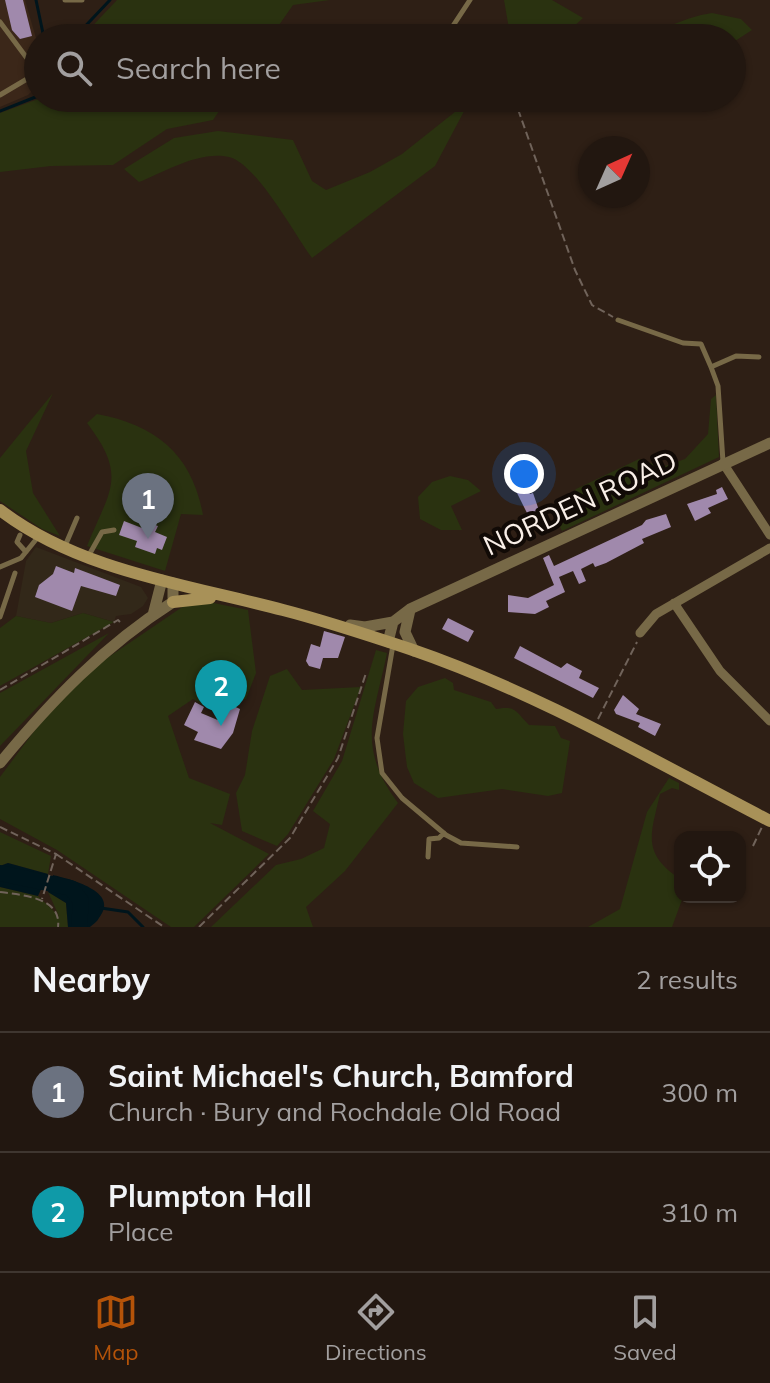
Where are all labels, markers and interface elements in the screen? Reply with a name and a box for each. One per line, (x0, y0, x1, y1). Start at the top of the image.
search box (24, 24, 746, 112)
icon: search (52, 46, 96, 90)
text: Search here (116, 49, 281, 87)
north arrow (578, 136, 650, 208)
street label: NORDEN ROAD (477, 442, 682, 563)
your location (504, 454, 544, 494)
pin: 1 (122, 473, 174, 539)
pin: 2 (195, 660, 247, 726)
map controls (674, 831, 746, 903)
button: locate (674, 831, 746, 903)
text: Nearby (32, 958, 150, 1001)
text: 2 results (636, 963, 738, 996)
text: Saint Michael's Church, Bamford (108, 1057, 574, 1095)
text: 1 (50, 1076, 66, 1109)
text: 300 m (662, 1076, 738, 1109)
text: Church · Bury and Rochdale Old Road (108, 1095, 561, 1128)
text: Plumpton Hall (108, 1177, 312, 1215)
text: 2 (50, 1196, 66, 1229)
text: 310 m (662, 1196, 738, 1229)
text: Place (108, 1215, 173, 1248)
tab: Map (93, 1290, 139, 1366)
tab: Directions (325, 1290, 427, 1366)
tab: Saved (613, 1290, 677, 1366)

